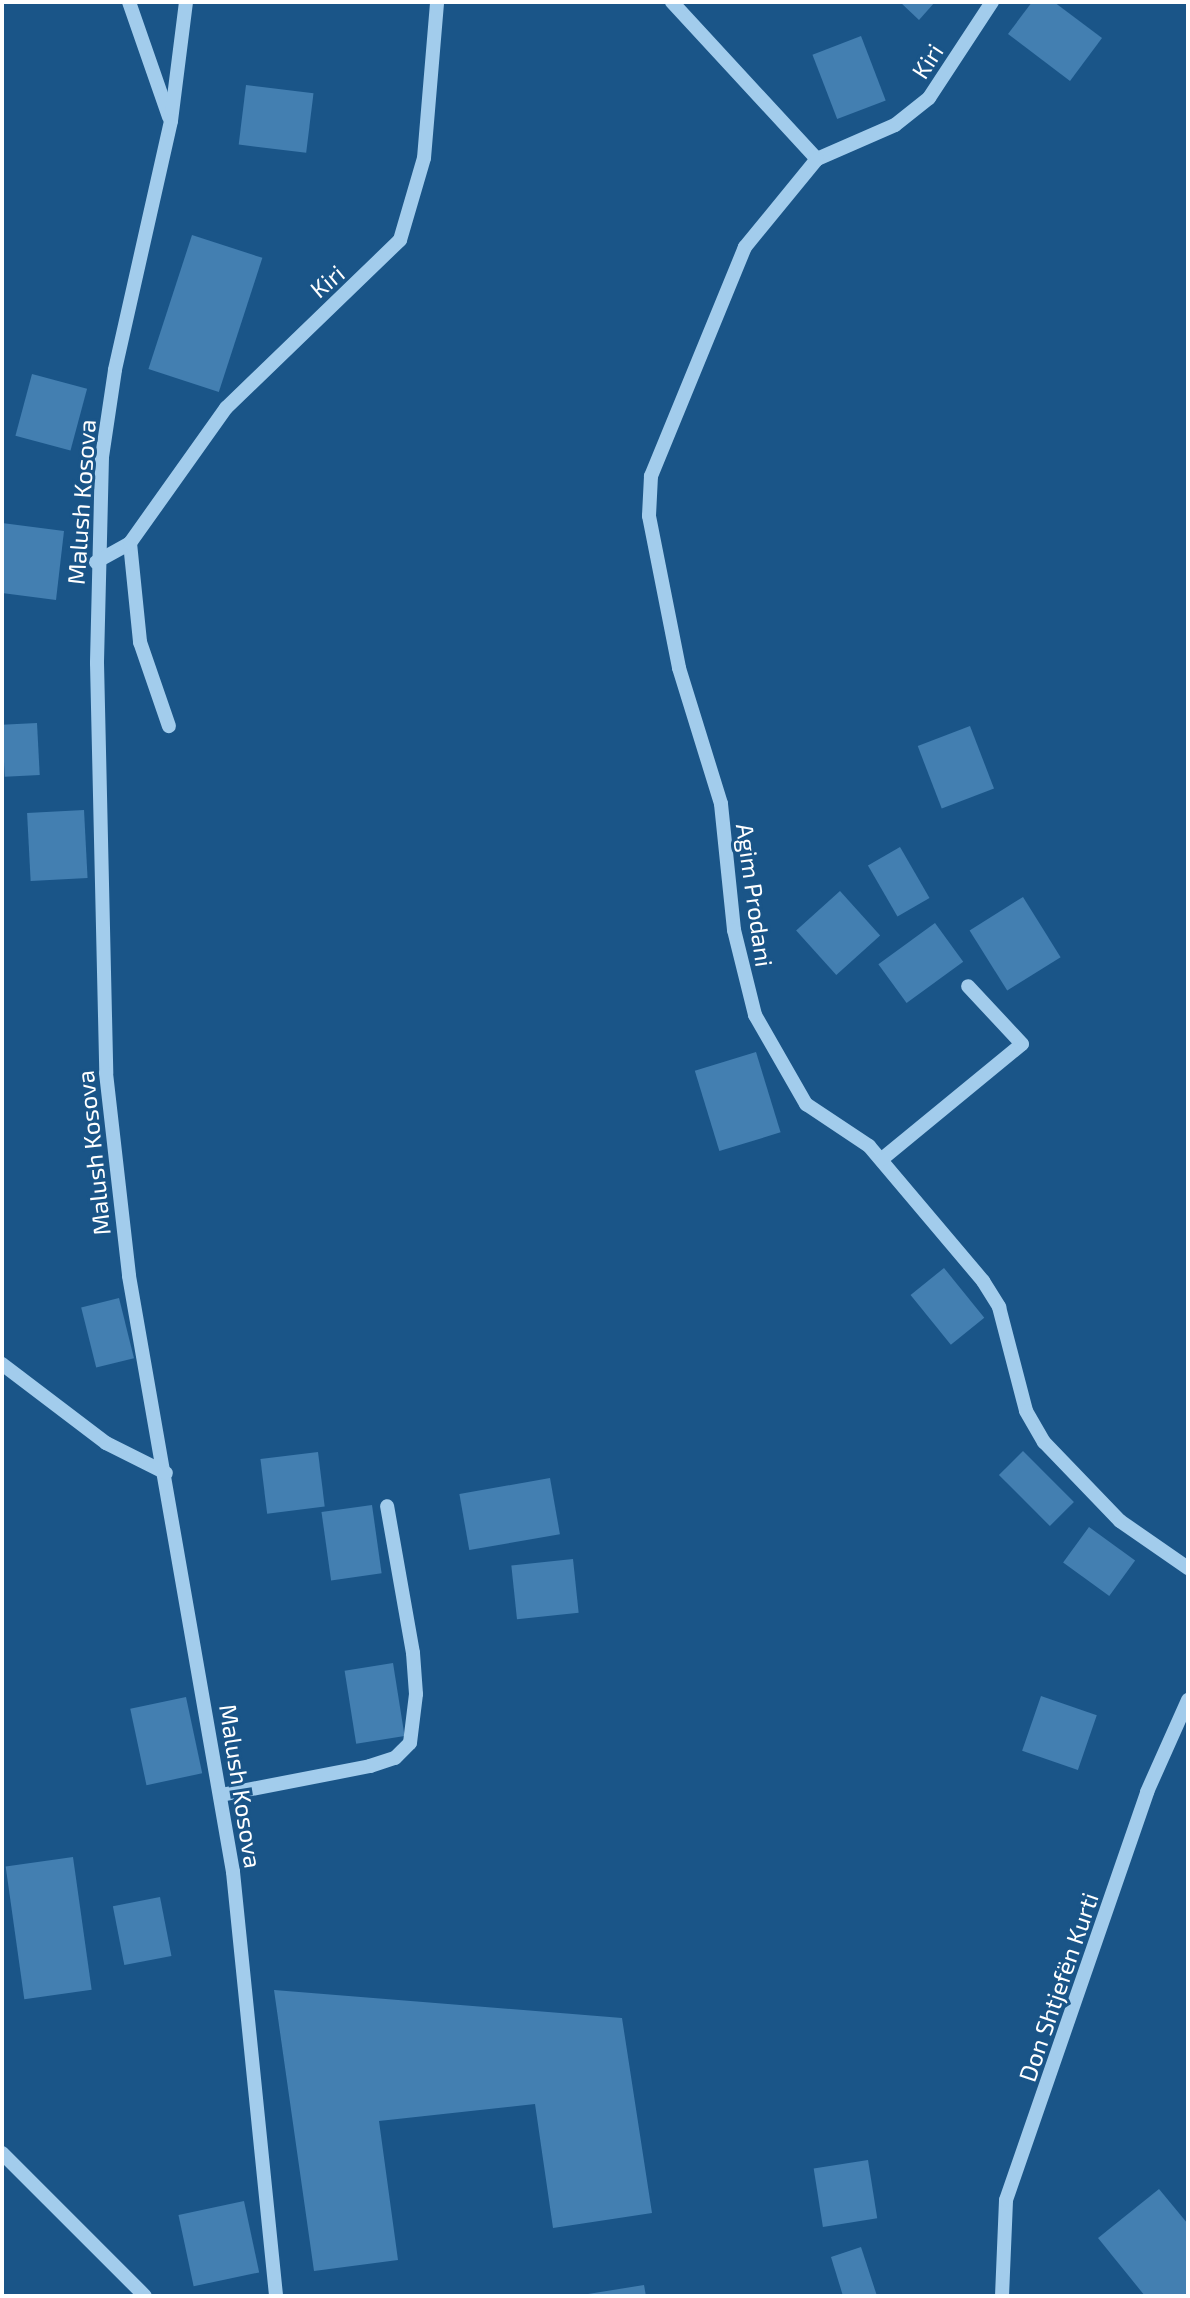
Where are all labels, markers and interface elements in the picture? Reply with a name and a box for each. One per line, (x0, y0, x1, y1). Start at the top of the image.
street label: Kiri (905, 38, 949, 84)
street label: Kiri (304, 258, 350, 304)
street label: Malush Kosova (61, 418, 101, 586)
street label: Agim Prodani (731, 821, 779, 969)
street label: Malush Kosova (70, 1069, 116, 1237)
street label: Malush Kosova (214, 1702, 268, 1870)
street label: Don Shtjefën Kurti (1012, 1889, 1104, 2085)

